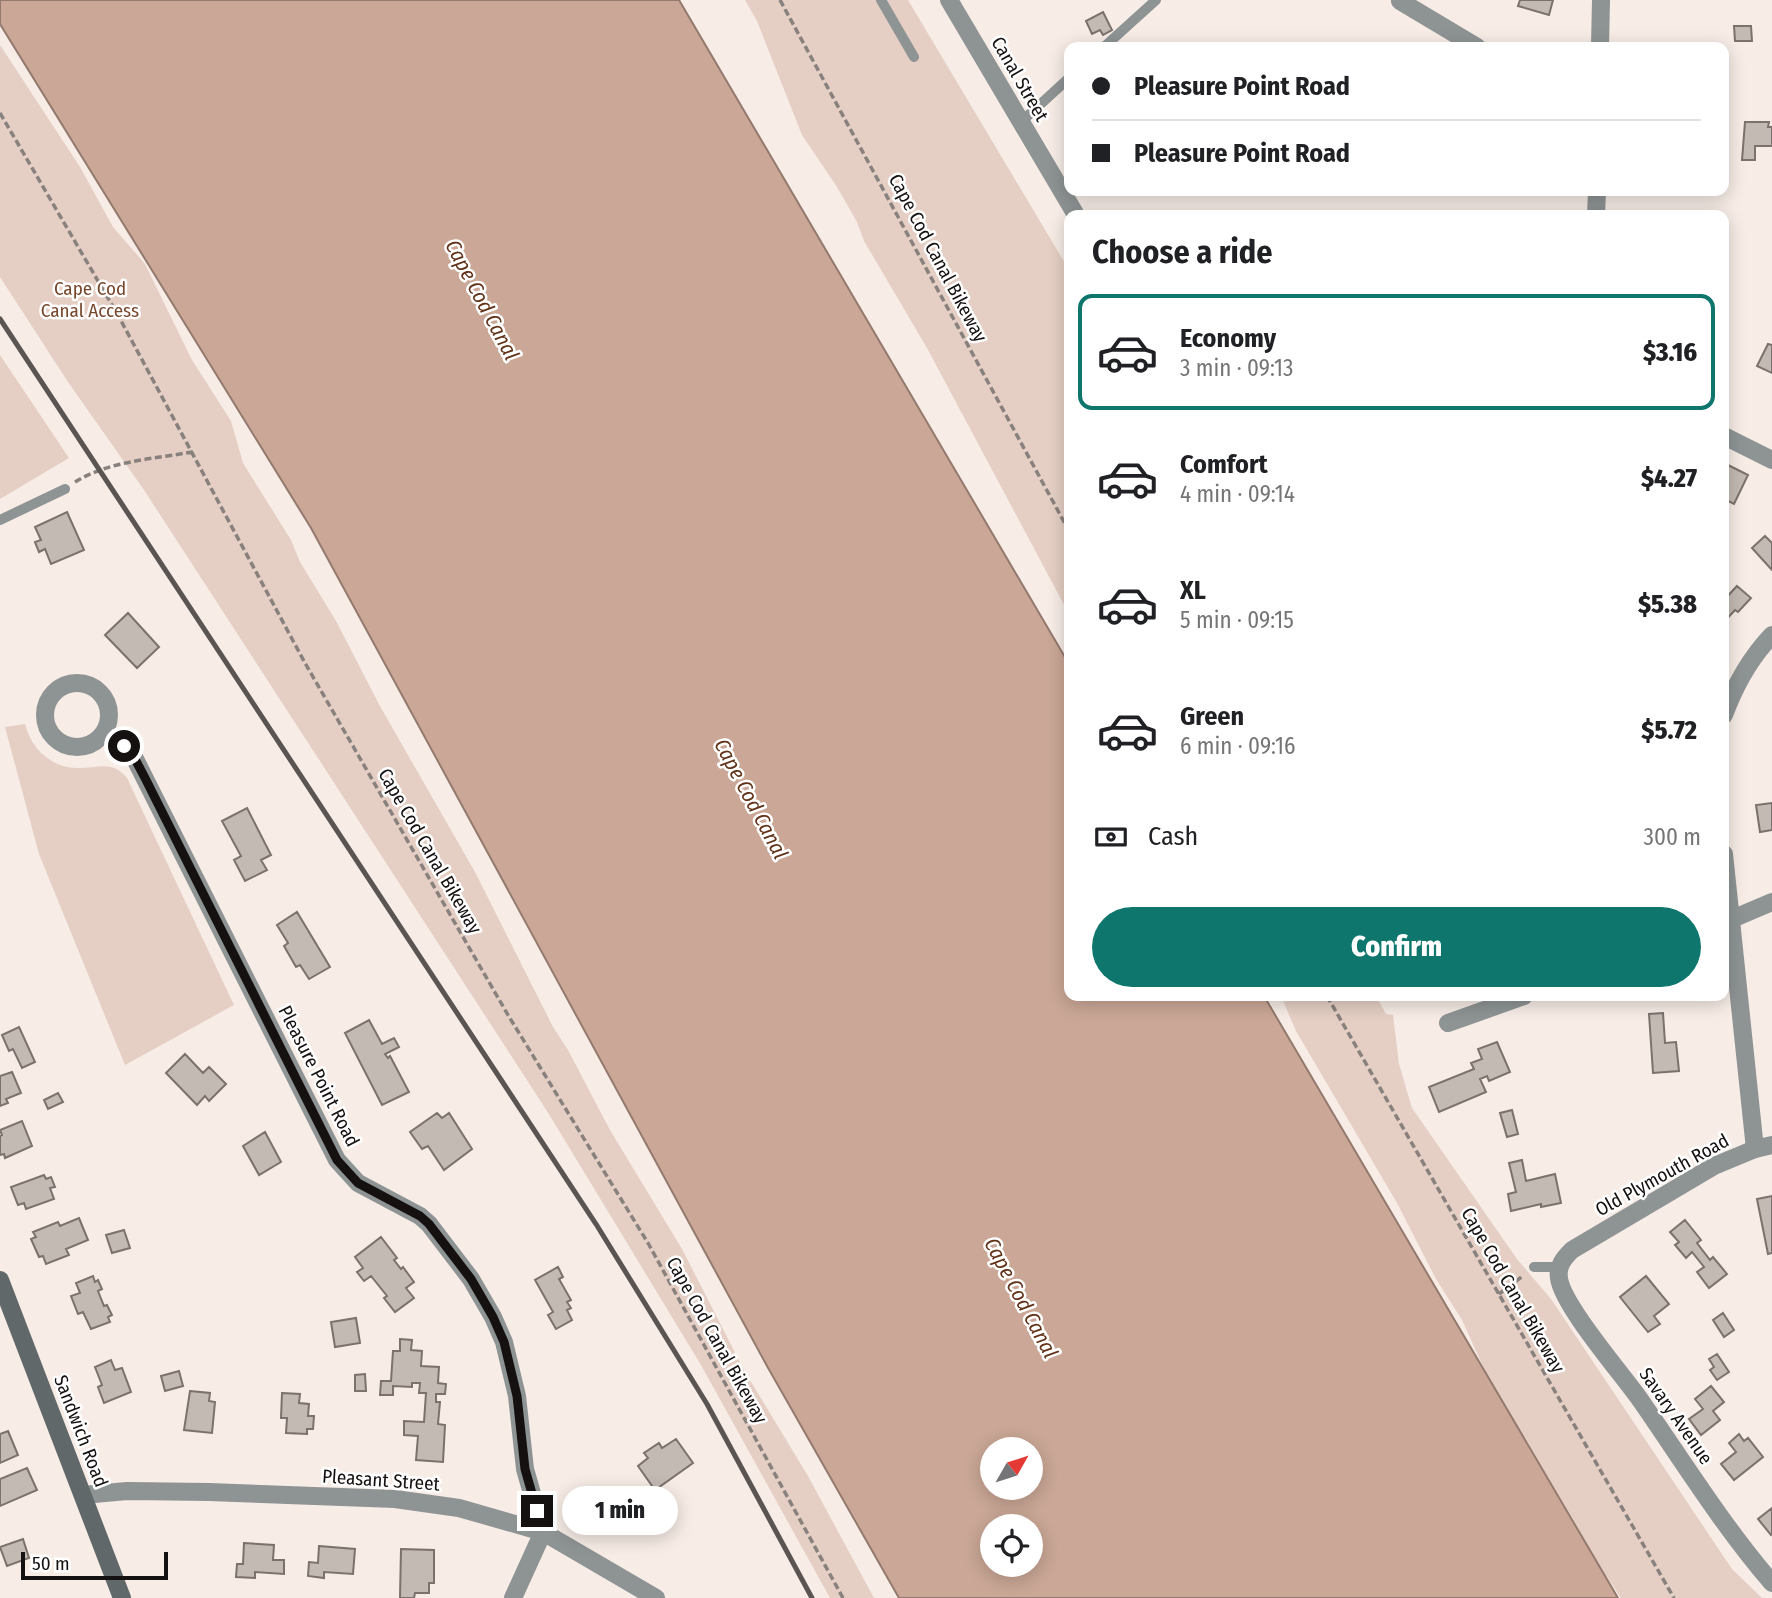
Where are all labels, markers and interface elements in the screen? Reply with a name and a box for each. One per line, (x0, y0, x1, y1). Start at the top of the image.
street label: Canal Street (987, 32, 1054, 126)
text: Pleasure Point Road (1134, 71, 1350, 102)
text: Pleasure Point Road (1134, 138, 1350, 169)
street label: Cape Cod Canal Bikeway (884, 170, 992, 346)
text: Choose a ride (1092, 233, 1273, 271)
water label: Cape Cod Canal (439, 235, 525, 365)
park label: Cape Cod Canal Access (41, 277, 139, 322)
icon: car (1096, 321, 1159, 384)
text: Economy (1180, 323, 1276, 354)
text: $3.16 (1643, 337, 1697, 368)
text: 3 min · 09:13 (1180, 354, 1293, 382)
icon: car (1096, 447, 1159, 510)
text: Comfort (1180, 449, 1268, 480)
text: $4.27 (1641, 463, 1697, 494)
text: 4 min · 09:14 (1180, 480, 1295, 508)
icon: car (1096, 573, 1159, 636)
text: XL (1180, 575, 1206, 606)
text: $5.38 (1638, 589, 1697, 620)
text: 5 min · 09:15 (1180, 606, 1294, 634)
icon: car (1096, 699, 1159, 762)
text: Green (1180, 701, 1244, 732)
text: $5.72 (1641, 715, 1697, 746)
route start (108, 730, 140, 762)
text: 6 min · 09:16 (1180, 732, 1295, 760)
water label: Cape Cod Canal (708, 734, 794, 864)
street label: Cape Cod Canal Bikeway (373, 764, 487, 938)
icon: cash (1092, 818, 1130, 856)
text: Cash (1148, 821, 1198, 852)
text: 300 m (1644, 823, 1701, 851)
button: Confirm (1092, 907, 1701, 987)
street label: Pleasure Point Road (274, 1002, 364, 1150)
street label: Old Plymouth Road (1591, 1129, 1733, 1221)
street label: Cape Cod Canal Bikeway (1456, 1203, 1570, 1377)
water label: Cape Cod Canal (978, 1233, 1064, 1363)
street label: Cape Cod Canal Bikeway (662, 1253, 773, 1428)
street label: Savary Avenue (1634, 1363, 1718, 1469)
street label: Sandwich Road (49, 1372, 113, 1490)
north arrow (980, 1437, 1043, 1500)
map controls (980, 1437, 1043, 1577)
street label: Pleasant Street (321, 1464, 441, 1496)
callout: 1 min (562, 1486, 677, 1536)
route end (521, 1495, 553, 1527)
text: 1 min (595, 1496, 645, 1524)
button: locate (980, 1514, 1043, 1577)
scale bar (21, 1549, 168, 1581)
text: 50 m (32, 1552, 70, 1575)

